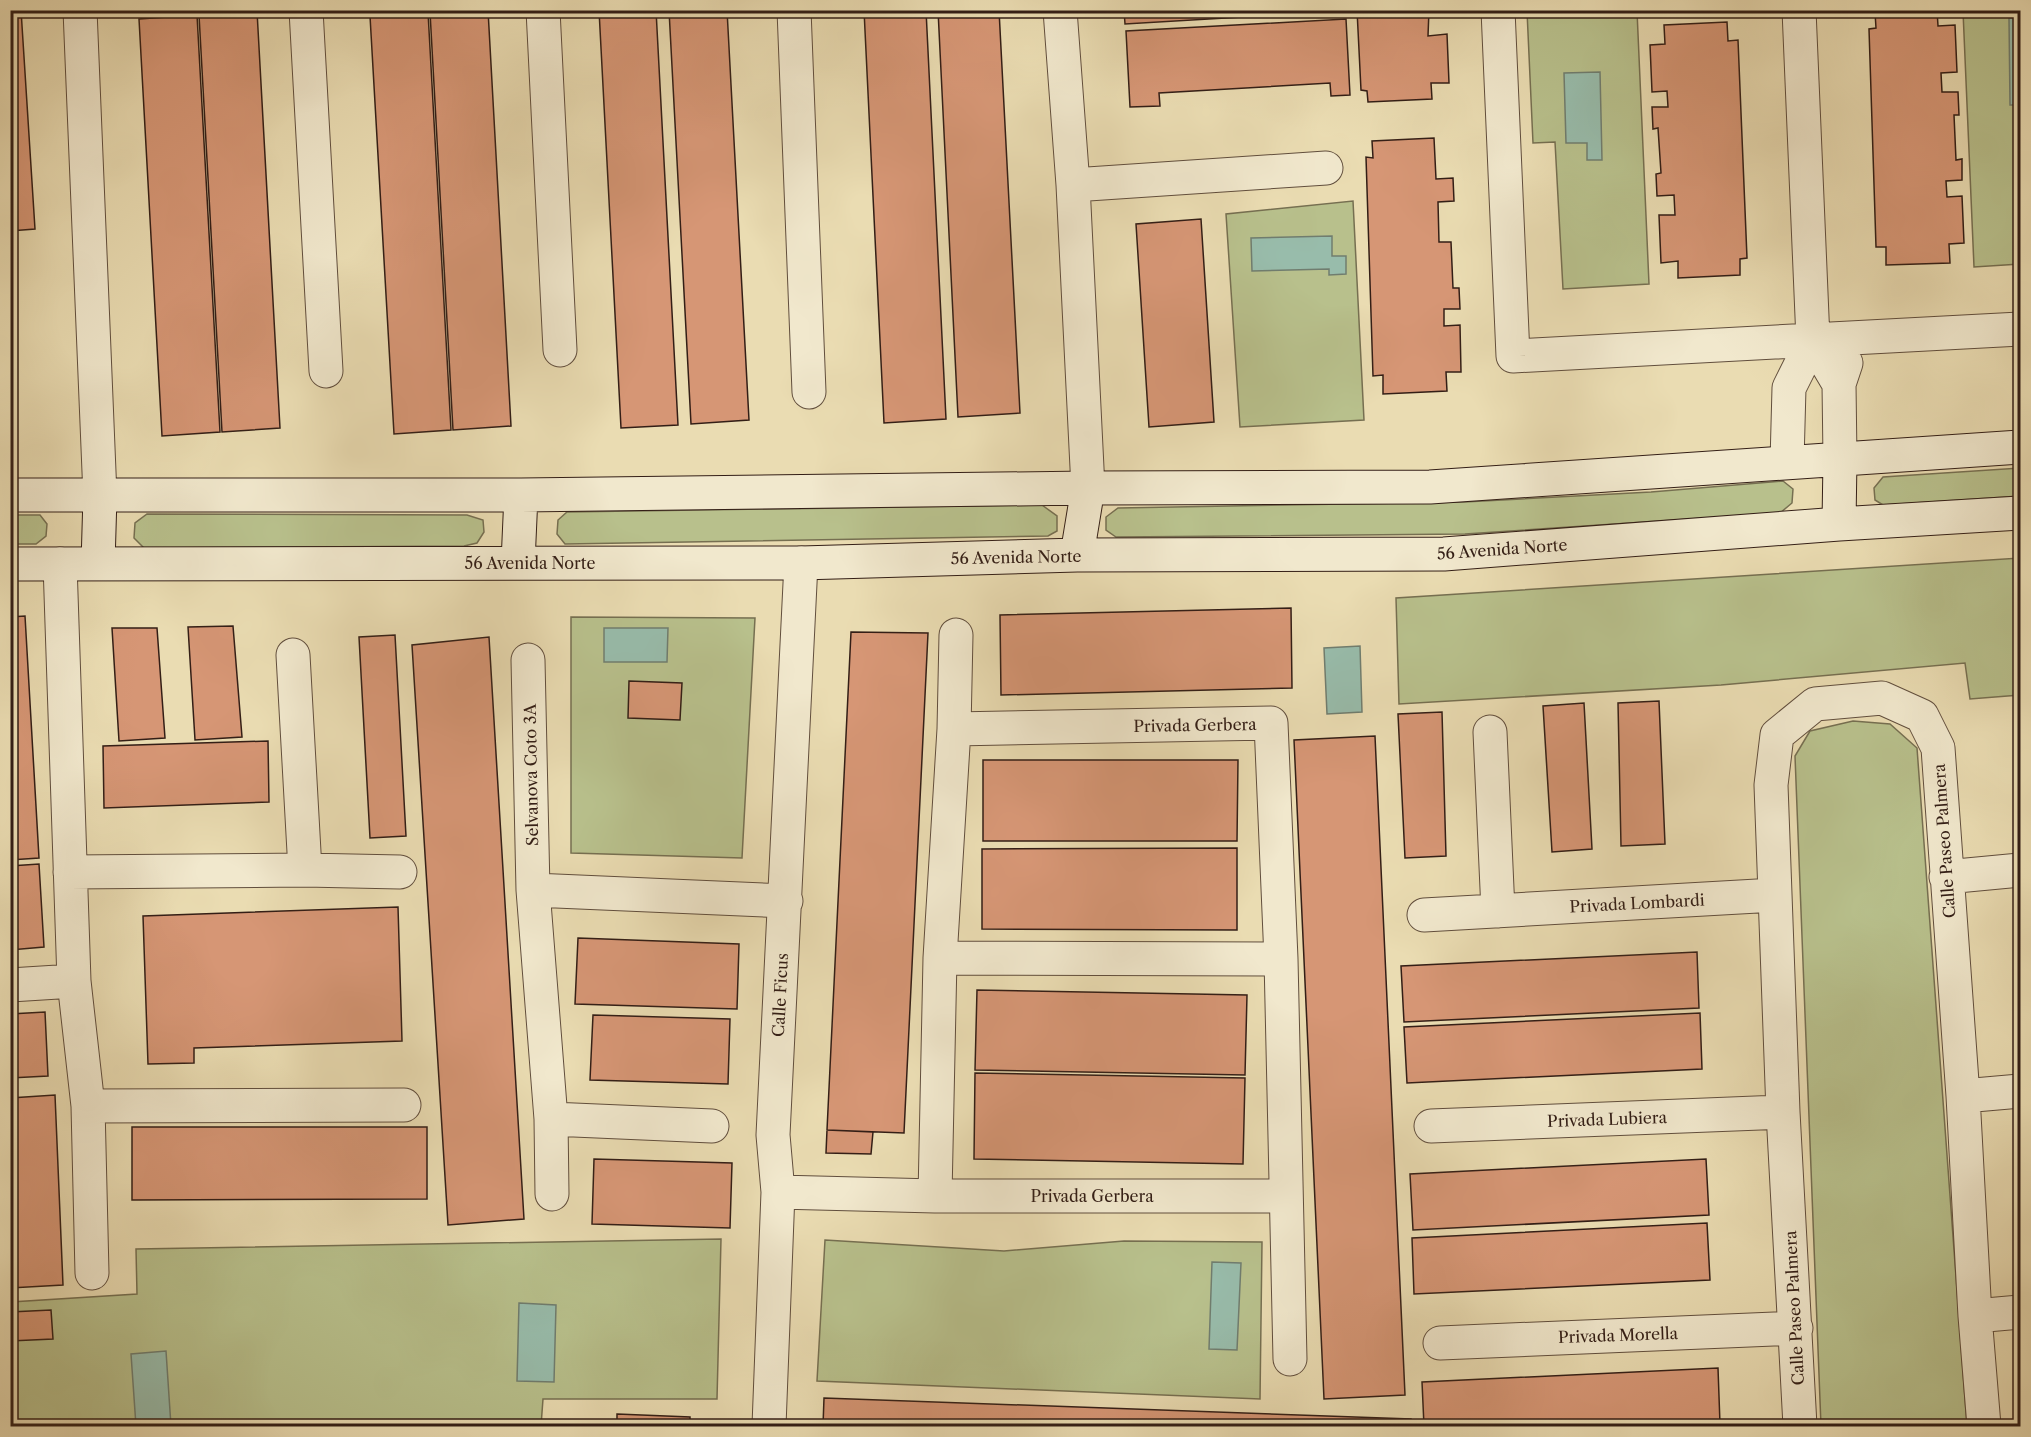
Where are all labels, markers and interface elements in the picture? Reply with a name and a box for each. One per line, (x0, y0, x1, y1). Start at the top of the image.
street label: 56 Avenida Norte (1436, 534, 1568, 564)
street label: 56 Avenida Norte (950, 546, 1082, 568)
street label: 56 Avenida Norte (465, 553, 595, 573)
street label: Selvanova Coto 3A (520, 702, 542, 846)
street label: Privada Gerbera (1133, 714, 1257, 736)
street label: Calle Paseo Palmera (1929, 763, 1959, 919)
street label: Privada Lombardi (1569, 889, 1705, 917)
street label: Calle Ficus (768, 953, 792, 1037)
street label: Privada Lubiera (1547, 1107, 1668, 1131)
street label: Privada Gerbera (1030, 1186, 1154, 1206)
street label: Calle Paseo Palmera (1780, 1230, 1808, 1386)
street label: Privada Morella (1558, 1323, 1679, 1347)

